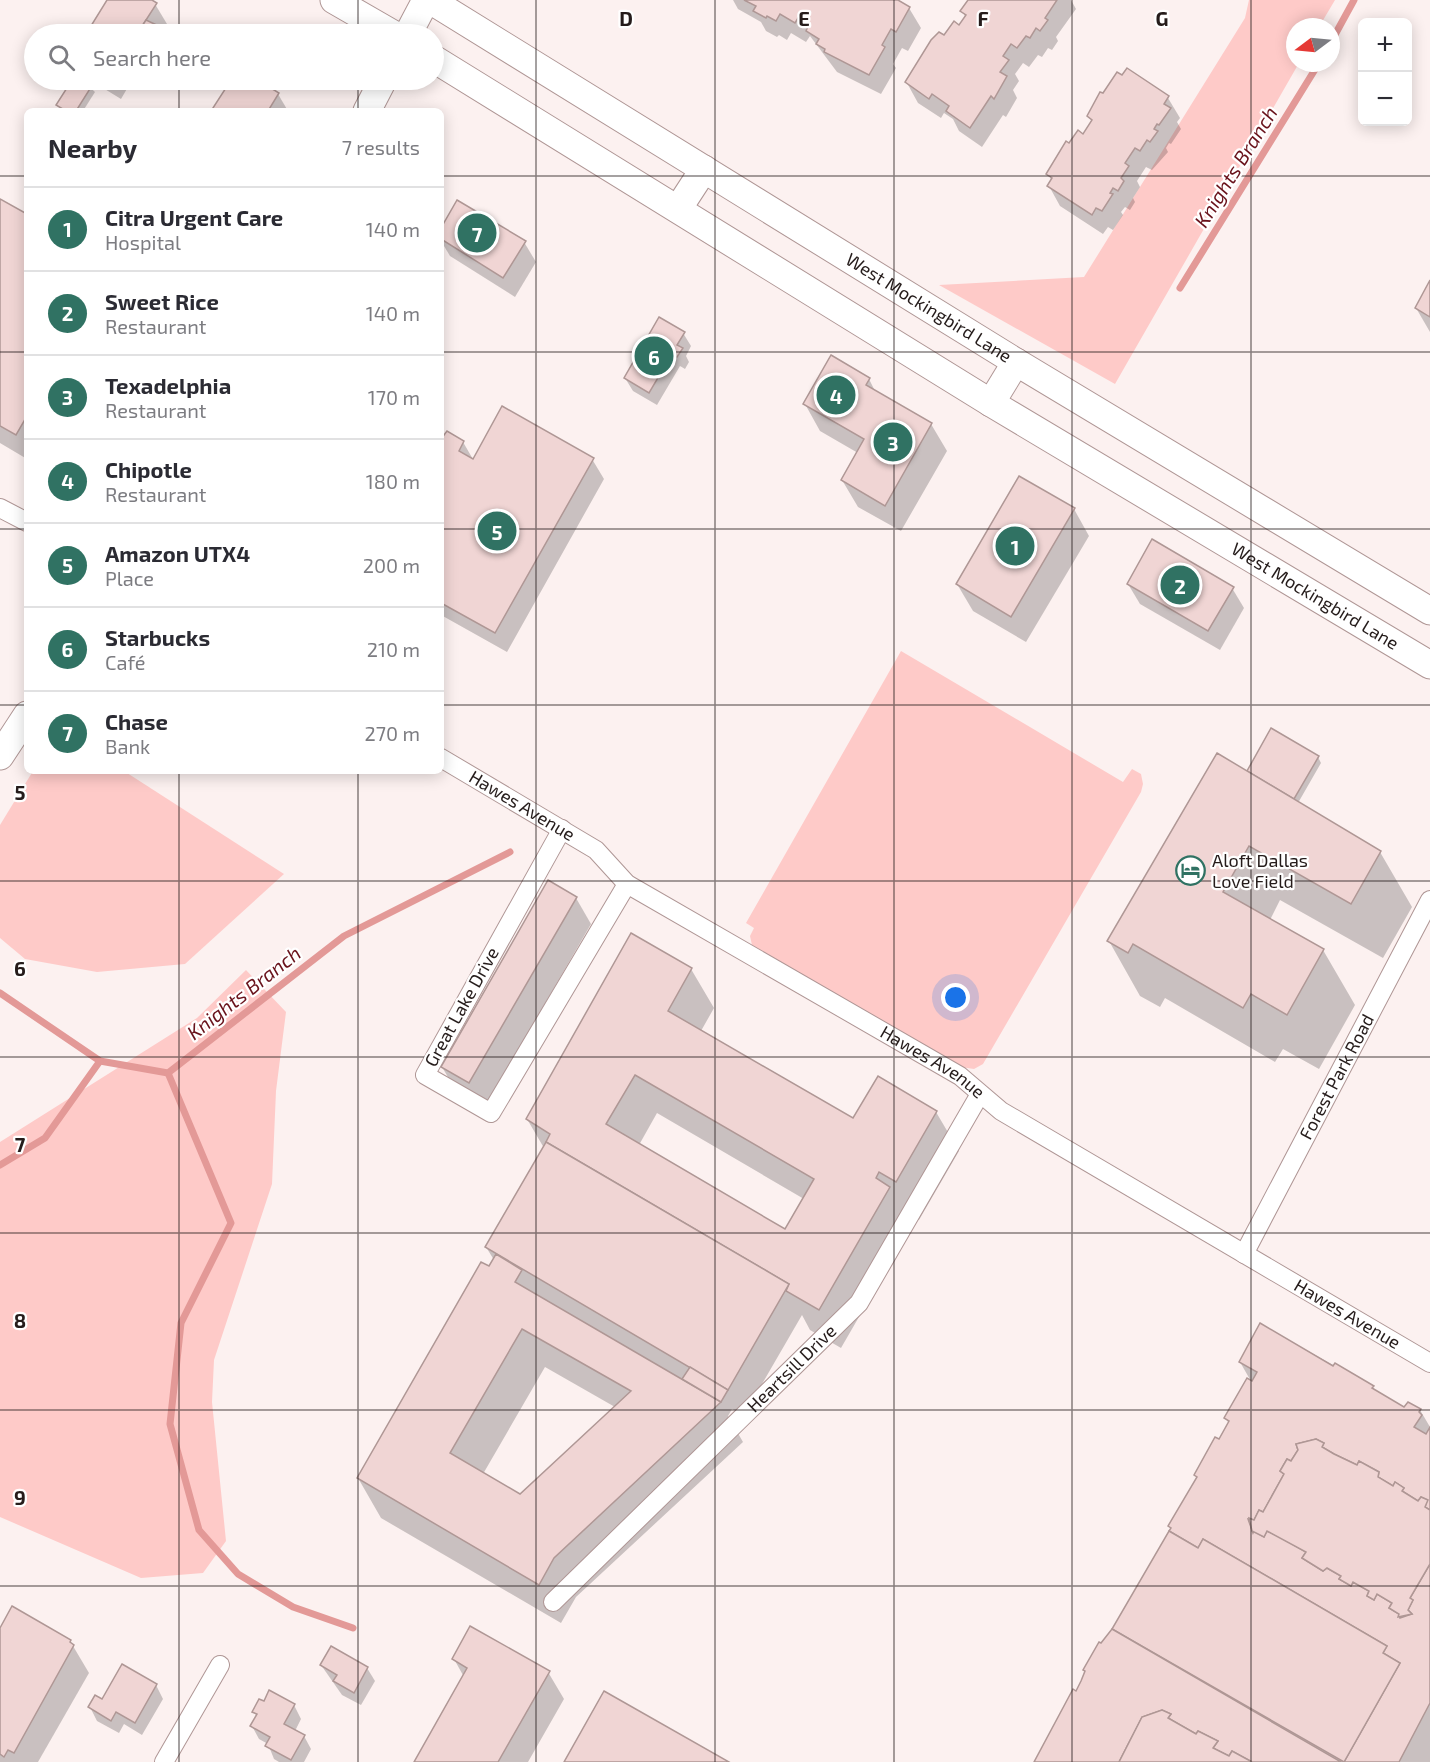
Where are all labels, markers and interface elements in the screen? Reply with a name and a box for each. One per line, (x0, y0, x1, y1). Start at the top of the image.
text: D (619, 6, 633, 30)
text: E (798, 6, 810, 30)
text: F (977, 6, 989, 30)
text: G (1156, 6, 1168, 30)
north arrow (1286, 18, 1340, 72)
map controls (1358, 18, 1412, 126)
button: + (1358, 18, 1412, 72)
search box (24, 24, 444, 90)
icon: search (45, 41, 78, 74)
text: Search here (93, 44, 211, 70)
button: − (1358, 72, 1412, 126)
water label: Knights Branch (1188, 102, 1282, 231)
text: Nearby (48, 132, 137, 163)
text: 7 results (342, 135, 420, 159)
text: Citra Urgent Care (105, 204, 283, 230)
pin: 7 (458, 210, 496, 256)
text: 1 (63, 217, 72, 241)
text: 140 m (366, 217, 420, 241)
text: Hospital (105, 230, 181, 254)
street label: West Mockingbird Lane (842, 248, 1016, 367)
text: Sweet Rice (105, 288, 219, 314)
text: 2 (62, 301, 73, 325)
text: 140 m (366, 301, 420, 325)
text: Restaurant (105, 314, 206, 338)
pin: 6 (634, 334, 674, 378)
text: Texadelphia (105, 372, 231, 398)
pin: 4 (816, 372, 856, 418)
text: 3 (62, 385, 73, 409)
text: 170 m (368, 385, 420, 409)
text: Restaurant (105, 398, 206, 422)
pin: 3 (874, 420, 912, 464)
text: Chipotle (105, 456, 192, 482)
text: 4 (61, 469, 74, 493)
text: 180 m (366, 469, 420, 493)
text: Restaurant (105, 482, 206, 506)
pin: 5 (478, 508, 516, 554)
pin: 1 (996, 524, 1034, 568)
street label: West Mockingbird Lane (1228, 537, 1403, 654)
text: Amazon UTX4 (105, 540, 250, 566)
text: 5 (62, 553, 73, 577)
text: 200 m (363, 553, 420, 577)
pin: 2 (1160, 562, 1200, 608)
text: Place (105, 566, 154, 590)
text: Starbucks (105, 624, 210, 650)
text: 6 (62, 637, 73, 661)
text: 210 m (367, 637, 420, 661)
text: Café (105, 650, 146, 674)
text: Chase (105, 708, 168, 734)
text: 7 (62, 721, 73, 745)
text: 270 m (364, 721, 420, 745)
text: Bank (105, 734, 150, 758)
street label: Hawes Avenue (465, 765, 579, 845)
text: 5 (14, 780, 26, 804)
place label: Aloft Dallas Love Field (1212, 849, 1308, 892)
hotel icon: Aloft Dallas Love Field (1175, 855, 1207, 887)
water label: Knights Branch (182, 940, 305, 1044)
street label: Great Lake Drive (419, 943, 503, 1070)
text: 6 (14, 956, 26, 980)
your location (941, 983, 970, 1012)
street label: Forest Park Road (1294, 1010, 1378, 1143)
street label: Hawes Avenue (877, 1020, 990, 1102)
text: 7 (15, 1132, 26, 1156)
street label: Hawes Avenue (1291, 1274, 1405, 1353)
text: 8 (14, 1308, 26, 1332)
street label: Heartsill Drive (742, 1319, 840, 1416)
text: 9 (14, 1485, 26, 1509)

